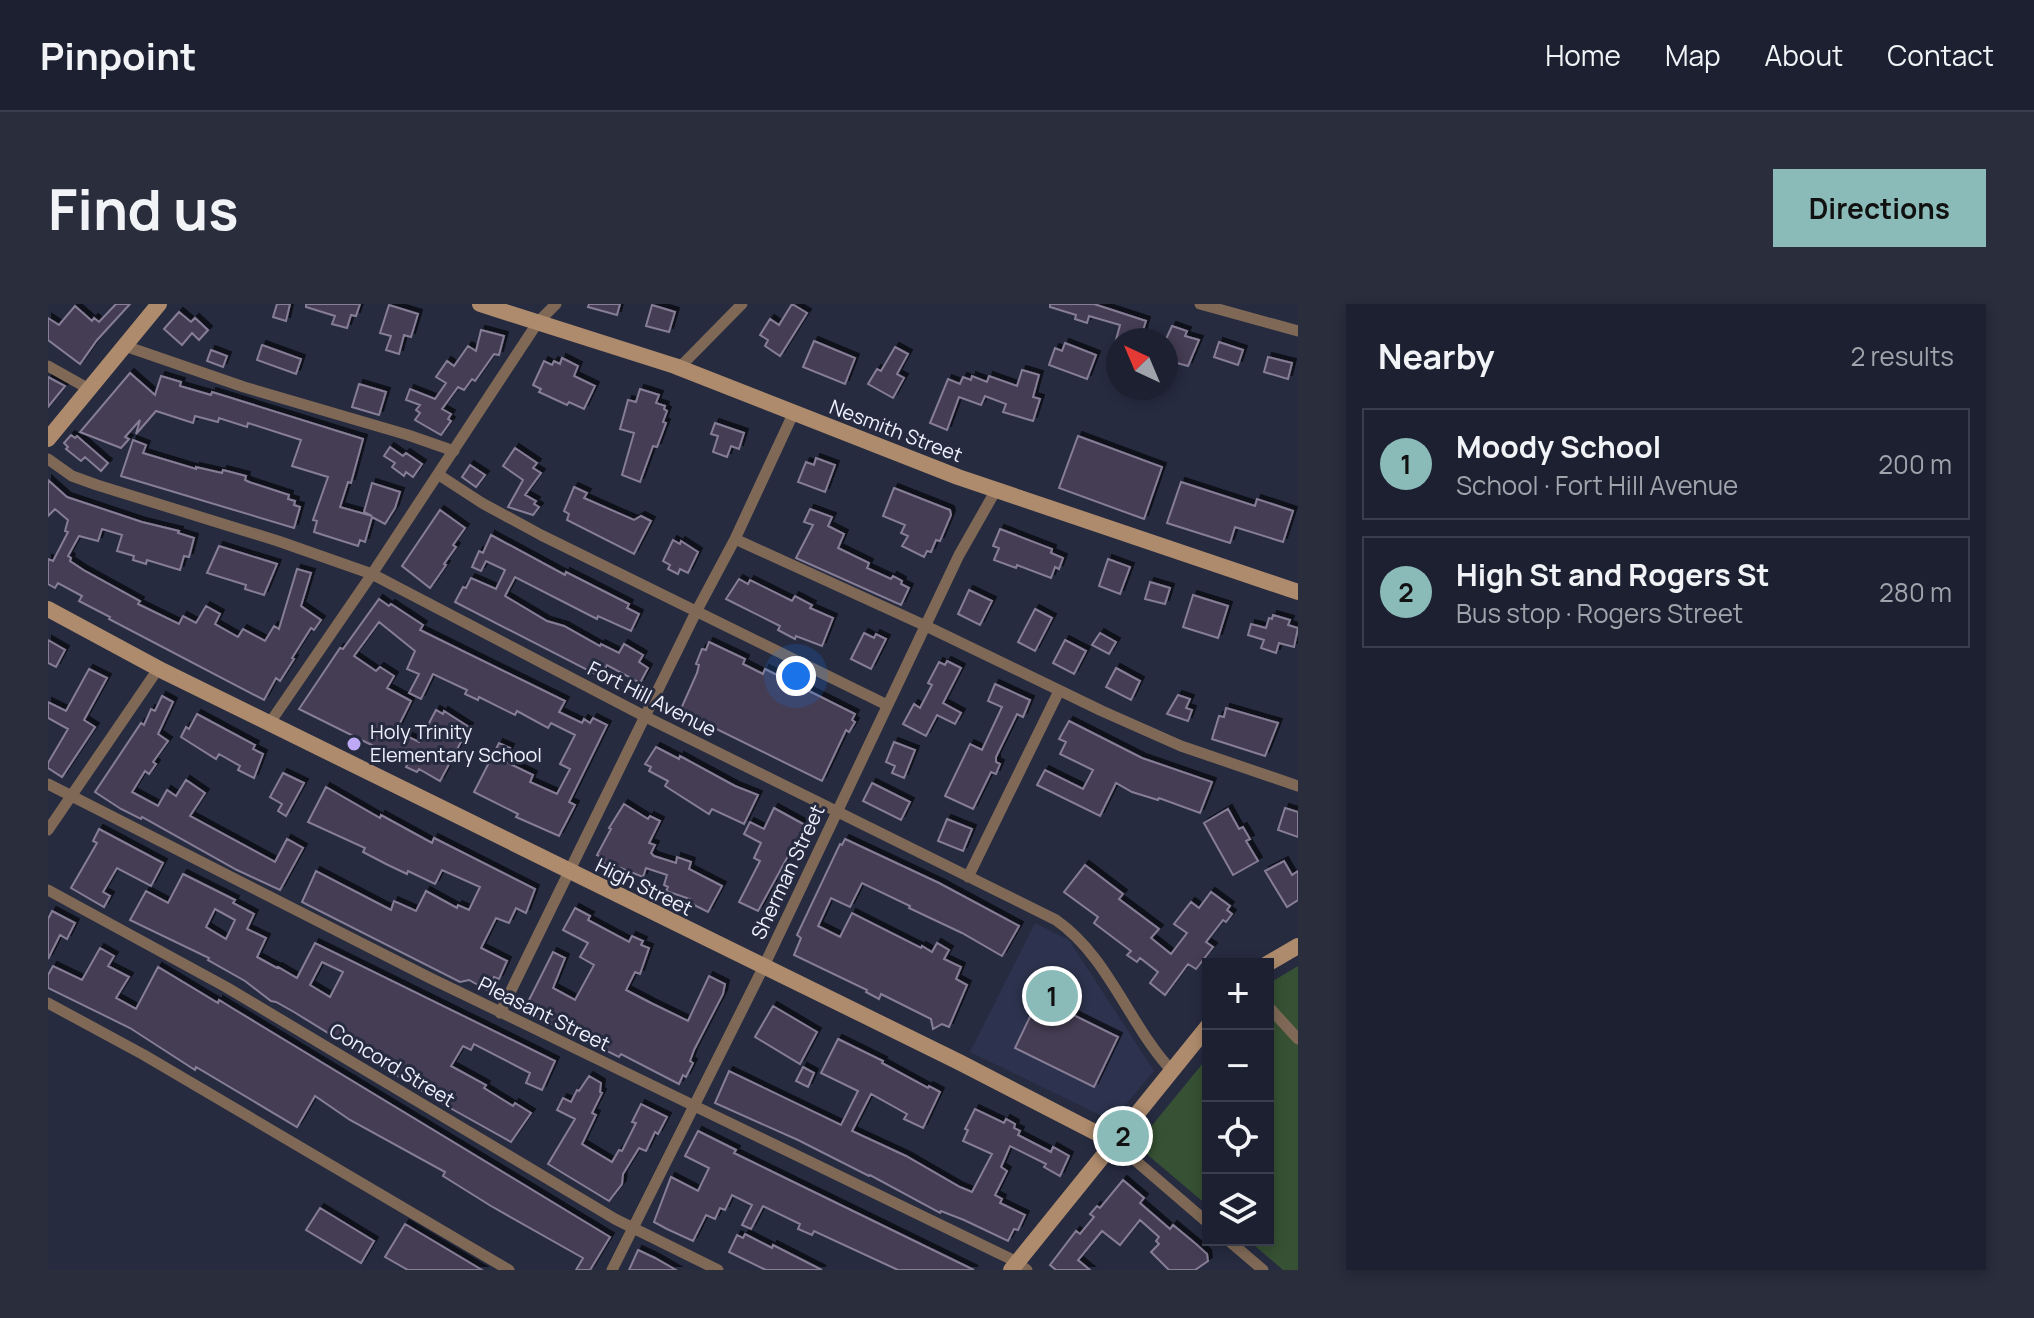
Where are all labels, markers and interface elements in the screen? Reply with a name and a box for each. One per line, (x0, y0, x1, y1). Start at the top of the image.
text: Pinpoint (40, 29, 196, 81)
text: Home (1545, 36, 1621, 74)
text: Map (1665, 36, 1721, 74)
text: About (1765, 36, 1843, 74)
text: Contact (1887, 36, 1994, 74)
button: Directions (1773, 169, 1986, 247)
text: Find us (48, 170, 239, 247)
north arrow (1106, 328, 1178, 400)
text: Nearby (1378, 333, 1494, 379)
text: 2 results (1850, 338, 1954, 374)
street label: Nesmith Street (826, 393, 966, 468)
text: Moody School (1456, 426, 1661, 467)
text: 1 (1400, 446, 1412, 482)
text: 200 m (1878, 446, 1952, 482)
text: School · Fort Hill Avenue (1456, 467, 1738, 503)
text: High St and Rogers St (1456, 554, 1770, 595)
text: 2 (1398, 574, 1414, 610)
text: 280 m (1879, 574, 1952, 610)
text: Bus stop · Rogers Street (1456, 595, 1743, 631)
street label: Fort Hill Avenue (583, 655, 721, 743)
your location (776, 656, 816, 696)
place label: Holy Trinity Elementary School (370, 718, 542, 768)
marker: Holy Trinity Elementary School (345, 735, 363, 753)
street label: Sherman Street (745, 800, 831, 944)
street label: High Street (591, 851, 697, 922)
map controls (1202, 958, 1274, 1246)
button: + (1202, 958, 1274, 1030)
pin: 1 (1026, 966, 1078, 1026)
street label: Pleasant Street (474, 970, 615, 1057)
street label: Concord Street (324, 1016, 460, 1113)
button: − (1202, 1030, 1274, 1102)
button: locate (1202, 1102, 1274, 1174)
pin: 2 (1097, 1106, 1149, 1166)
button: layers (1202, 1174, 1274, 1246)

